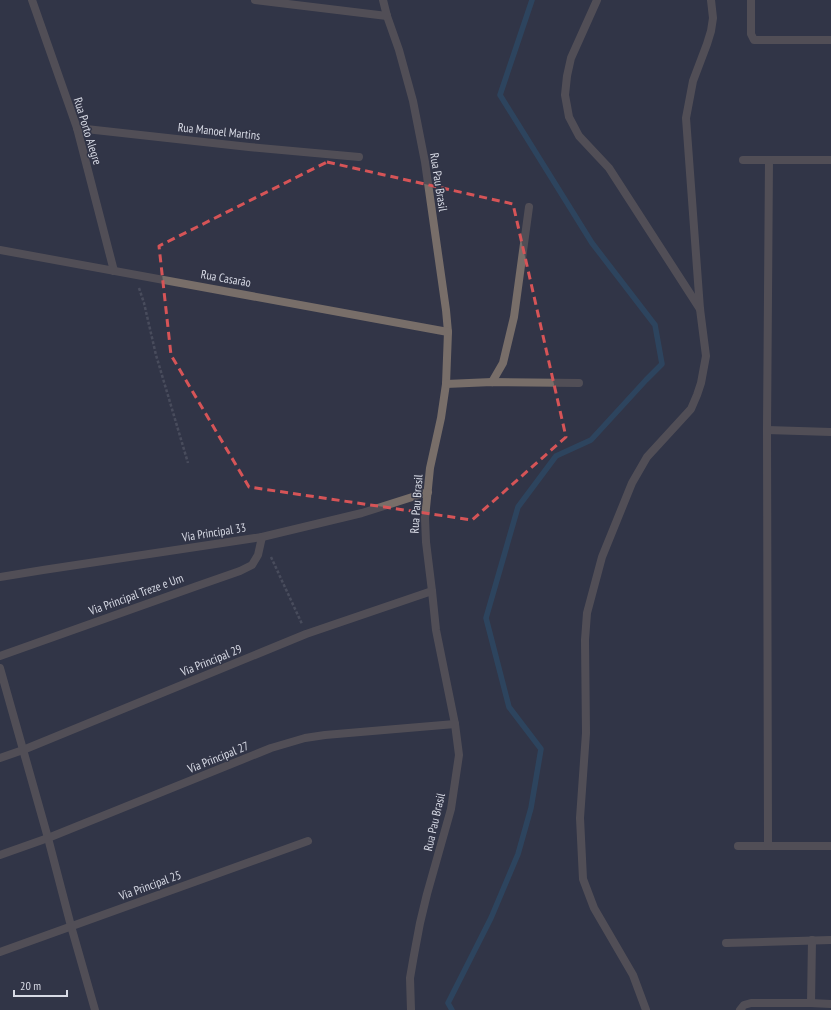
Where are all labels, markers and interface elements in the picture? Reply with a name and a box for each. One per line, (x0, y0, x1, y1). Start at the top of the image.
street label: Rua Porto Alegre (71, 96, 105, 166)
street label: Rua Manoel Martins (177, 119, 261, 143)
street label: Rua Pau Brasil (427, 152, 451, 213)
street label: Rua Casarão (200, 266, 252, 290)
street label: Rua Pau Brasil (406, 474, 426, 534)
street label: Via Principal 33 (180, 520, 247, 545)
street label: Via Principal Treze e Um (86, 570, 185, 618)
street label: Via Principal 29 (177, 641, 244, 679)
street label: Via Principal 27 (184, 738, 251, 776)
street label: Rua Pau Brasil (420, 791, 448, 853)
street label: Via Principal 25 (116, 867, 183, 903)
scale bar (14, 972, 67, 998)
text: 20 m (20, 978, 41, 993)

